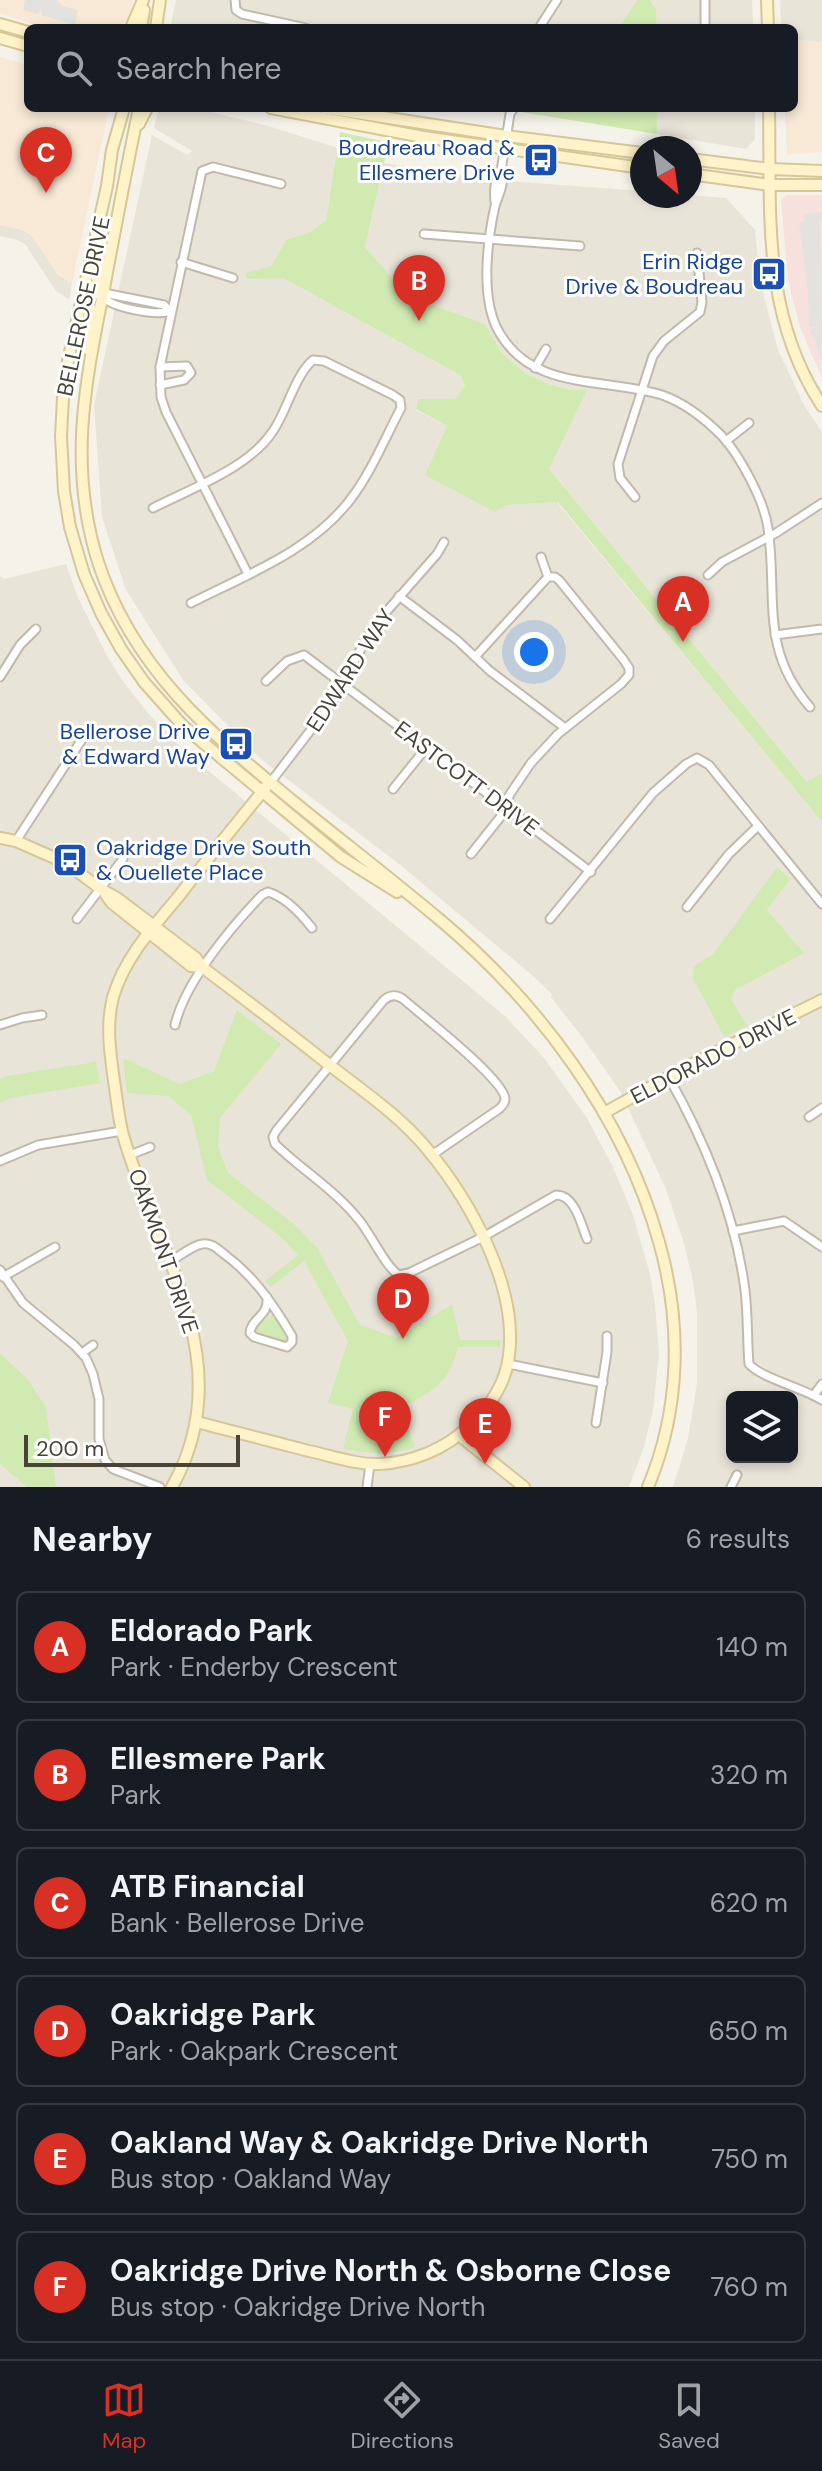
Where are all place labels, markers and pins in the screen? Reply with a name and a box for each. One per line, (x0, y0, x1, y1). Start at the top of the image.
pin: C (20, 127, 72, 193)
place label: Boudreau Road & Ellesmere Drive (338, 133, 515, 187)
bus stop icon: Boudreau Road & Ellesmere Drive (522, 141, 560, 179)
place label: Erin Ridge Drive & Boudreau (566, 247, 743, 301)
pin: B (393, 255, 445, 321)
bus stop icon: Erin Ridge Drive & Boudreau (750, 255, 788, 293)
pin: A (657, 576, 709, 642)
place label: Bellerose Drive & Edward Way (60, 717, 210, 771)
bus stop icon: Bellerose Drive & Edward Way (217, 725, 255, 763)
place label: Oakridge Drive South & Ouellete Place (96, 833, 311, 887)
bus stop icon: Oakridge Drive South & Ouellete Place (51, 841, 89, 879)
pin: D (377, 1273, 429, 1339)
pin: F (359, 1391, 411, 1457)
pin: E (459, 1398, 511, 1464)

